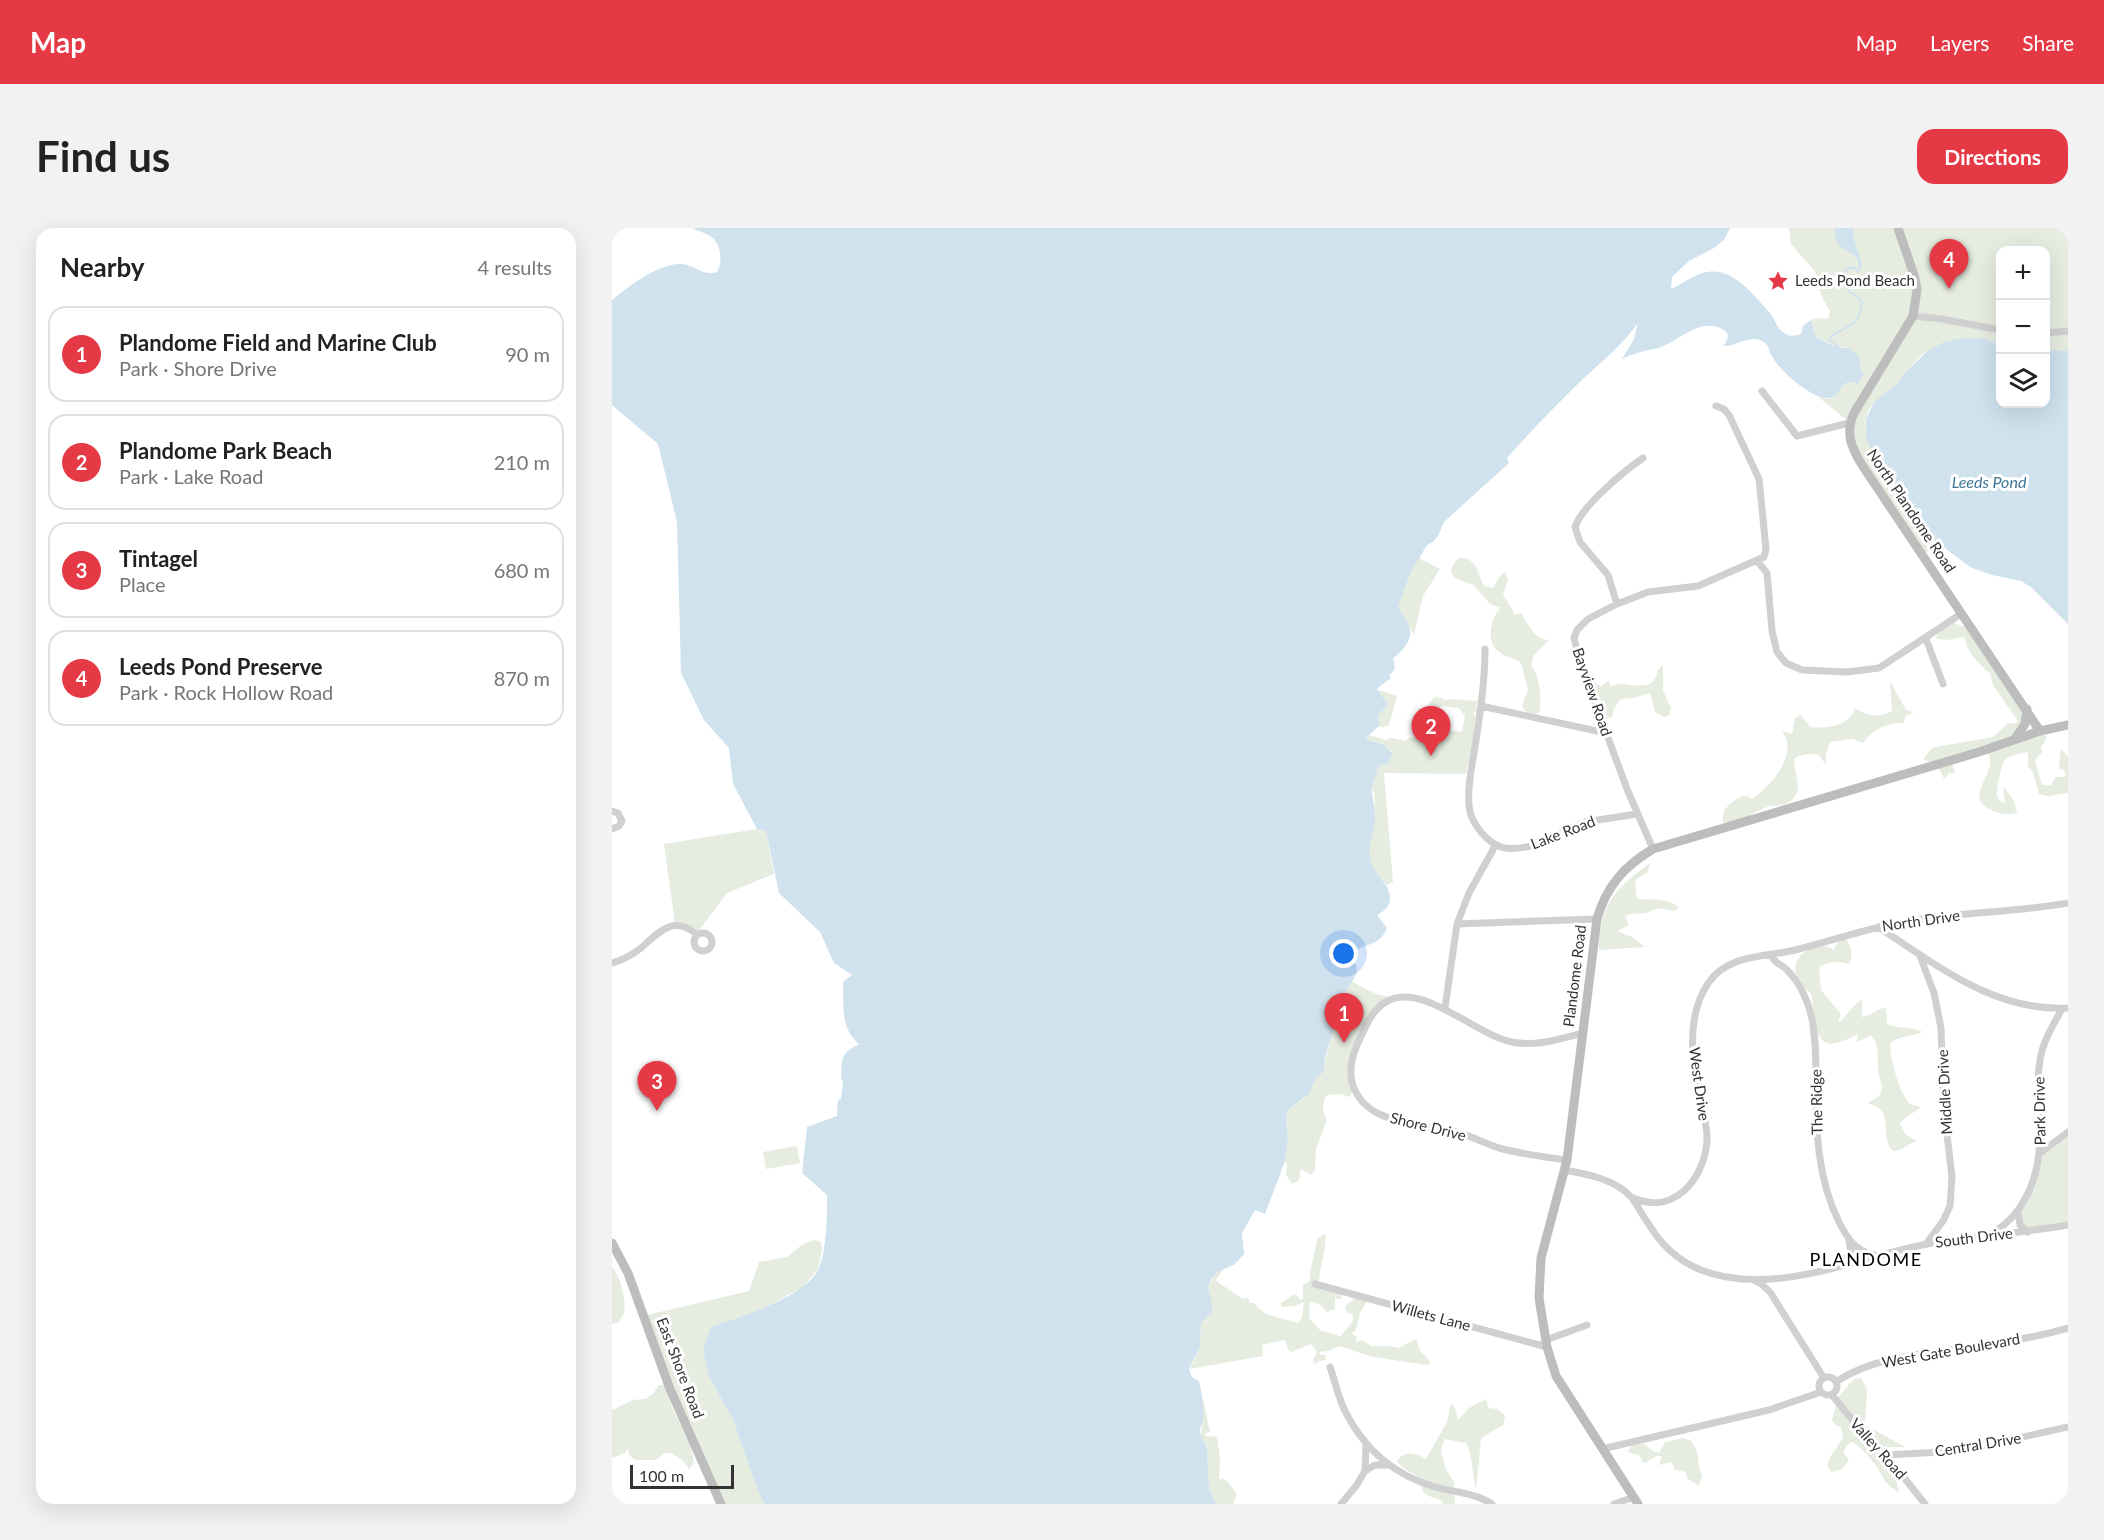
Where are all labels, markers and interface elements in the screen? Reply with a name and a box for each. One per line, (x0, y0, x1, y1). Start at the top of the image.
text: Map (30, 25, 86, 59)
text: Map (1856, 30, 1897, 55)
text: Layers (1930, 30, 1989, 55)
text: Share (2022, 30, 2074, 55)
button: Directions (1917, 129, 2068, 184)
text: Find us (36, 131, 170, 181)
pin: 4 (1930, 239, 1968, 289)
map controls (1996, 246, 2050, 408)
button: + (1996, 246, 2050, 300)
text: Nearby (60, 251, 145, 283)
text: 4 results (477, 255, 552, 279)
place icon: Leeds Pond Beach (1766, 269, 1790, 293)
place label: Leeds Pond Beach (1795, 271, 1915, 289)
button: − (1996, 300, 2050, 354)
text: Plandome Field and Marine Club (119, 329, 437, 356)
text: 1 (76, 342, 87, 366)
text: 90 m (505, 342, 550, 366)
button: layers (1996, 354, 2050, 408)
text: Park · Shore Drive (119, 356, 277, 380)
text: Plandome Park Beach (119, 437, 332, 464)
street label: North Plandome Road (1864, 445, 1960, 576)
text: 2 (76, 450, 87, 474)
text: 210 m (494, 450, 550, 474)
text: Park · Lake Road (119, 464, 263, 488)
water label: Leeds Pond (1952, 472, 2027, 491)
text: Tintagel (119, 545, 198, 572)
text: 3 (76, 558, 87, 582)
text: 680 m (494, 558, 550, 582)
text: Place (119, 572, 166, 596)
street label: Bayview Road (1569, 645, 1616, 738)
text: Leeds Pond Preserve (119, 653, 323, 680)
text: 4 (76, 666, 87, 690)
text: 870 m (494, 666, 550, 690)
text: Park · Rock Hollow Road (119, 680, 333, 704)
pin: 2 (1412, 706, 1450, 756)
street label: Lake Road (1528, 812, 1597, 853)
street label: North Drive (1881, 906, 1961, 934)
street label: Plandome Road (1559, 924, 1589, 1028)
your location (1329, 939, 1358, 968)
pin: 1 (1324, 994, 1364, 1043)
street label: West Drive (1686, 1046, 1714, 1122)
street label: Middle Drive (1933, 1049, 1955, 1135)
pin: 3 (638, 1062, 676, 1111)
street label: The Ridge (1806, 1069, 1826, 1135)
street label: Park Drive (2029, 1076, 2049, 1146)
street label: Shore Drive (1388, 1108, 1468, 1144)
street label: South Drive (1934, 1223, 2014, 1251)
district label: PLANDOME (1809, 1248, 1923, 1270)
street label: Willets Lane (1390, 1296, 1473, 1334)
street label: East Shore Road (653, 1315, 708, 1421)
street label: West Gate Boulevard (1880, 1329, 2021, 1371)
street label: Valley Road (1847, 1414, 1911, 1483)
street label: Central Drive (1933, 1428, 2022, 1460)
scale bar (630, 1462, 734, 1490)
text: 100 m (639, 1466, 684, 1485)

